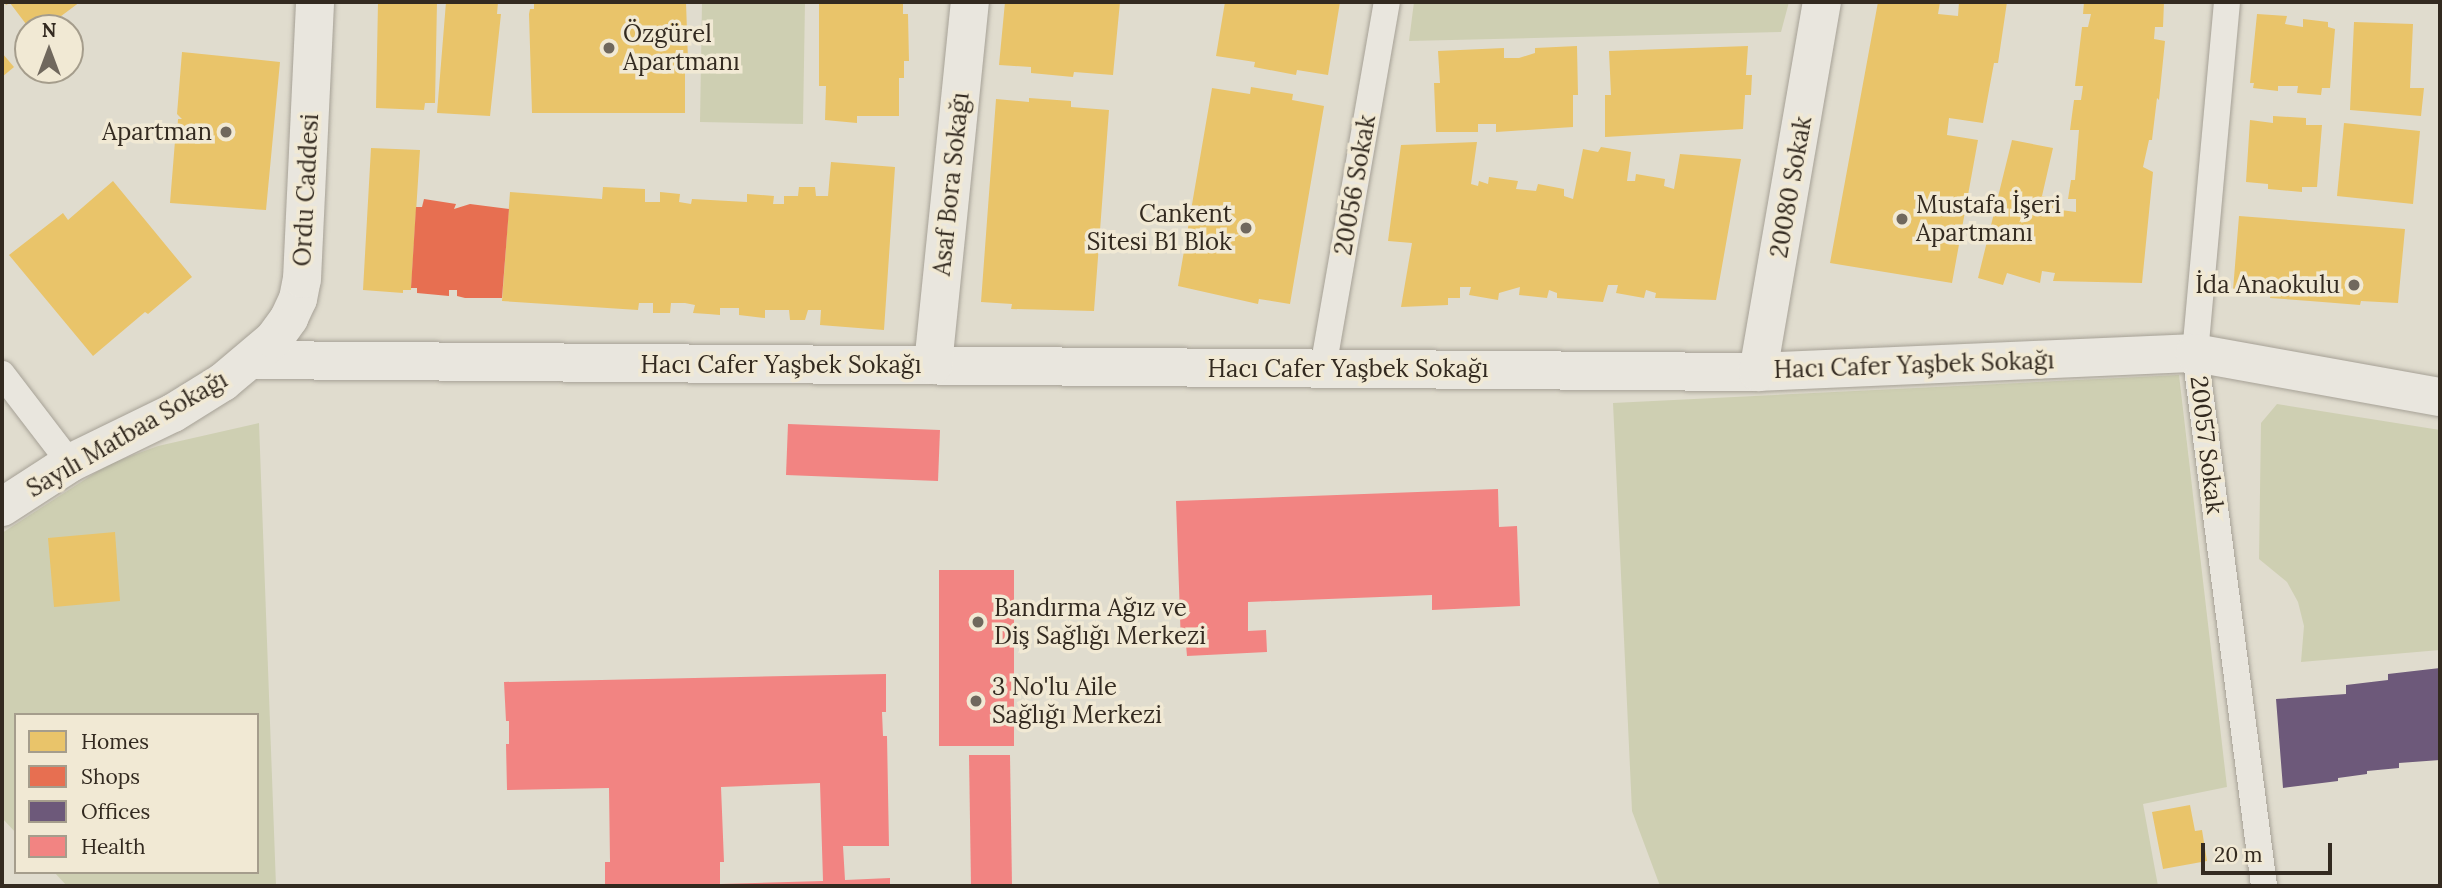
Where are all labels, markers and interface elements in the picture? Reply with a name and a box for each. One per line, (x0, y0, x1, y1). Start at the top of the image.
north arrow (14, 14, 84, 84)
text: N (42, 18, 56, 42)
place label: Özgürel Apartmanı (623, 20, 740, 76)
marker: Özgürel Apartmanı (601, 40, 617, 56)
street label: Asaf Bora Sokağı (927, 91, 975, 277)
street label: Ordu Caddesi (288, 113, 324, 267)
street label: 20056 Sokak (1329, 113, 1381, 257)
street label: 20080 Sokak (1764, 114, 1818, 260)
place label: Apartman (102, 118, 212, 146)
marker: Apartman (218, 124, 234, 140)
place label: Mustafa İşeri Apartmanı (1916, 191, 2061, 247)
place label: Cankent Sitesi B1 Blok (1087, 200, 1232, 256)
marker: Mustafa İşeri Apartmanı (1894, 211, 1910, 227)
marker: Cankent Sitesi B1 Blok (1238, 220, 1254, 236)
place label: İda Anaokulu (2195, 271, 2340, 299)
marker: İda Anaokulu (2346, 277, 2362, 293)
street label: Hacı Cafer Yaşbek Sokağı (1773, 346, 2055, 384)
street label: Hacı Cafer Yaşbek Sokağı (641, 351, 921, 379)
street label: Hacı Cafer Yaşbek Sokağı (1208, 355, 1488, 383)
street label: Sayılı Matbaa Sokağı (22, 365, 232, 503)
street label: 20057 Sokak (2184, 374, 2230, 516)
place label: Bandırma Ağız ve Diş Sağlığı Merkezi (994, 594, 1206, 650)
marker: Bandırma Ağız ve Diş Sağlığı Merkezi (968, 612, 988, 632)
place label: 3 No'lu Aile Sağlığı Merkezi (992, 673, 1162, 729)
marker: 3 No'lu Aile Sağlığı Merkezi (966, 691, 986, 711)
legend (14, 713, 259, 874)
text: Homes (81, 728, 149, 755)
text: Shops (81, 763, 140, 790)
text: Offices (81, 798, 150, 825)
scale bar (2204, 828, 2335, 872)
text: Health (81, 833, 146, 860)
text: 20 m (2214, 841, 2263, 868)

